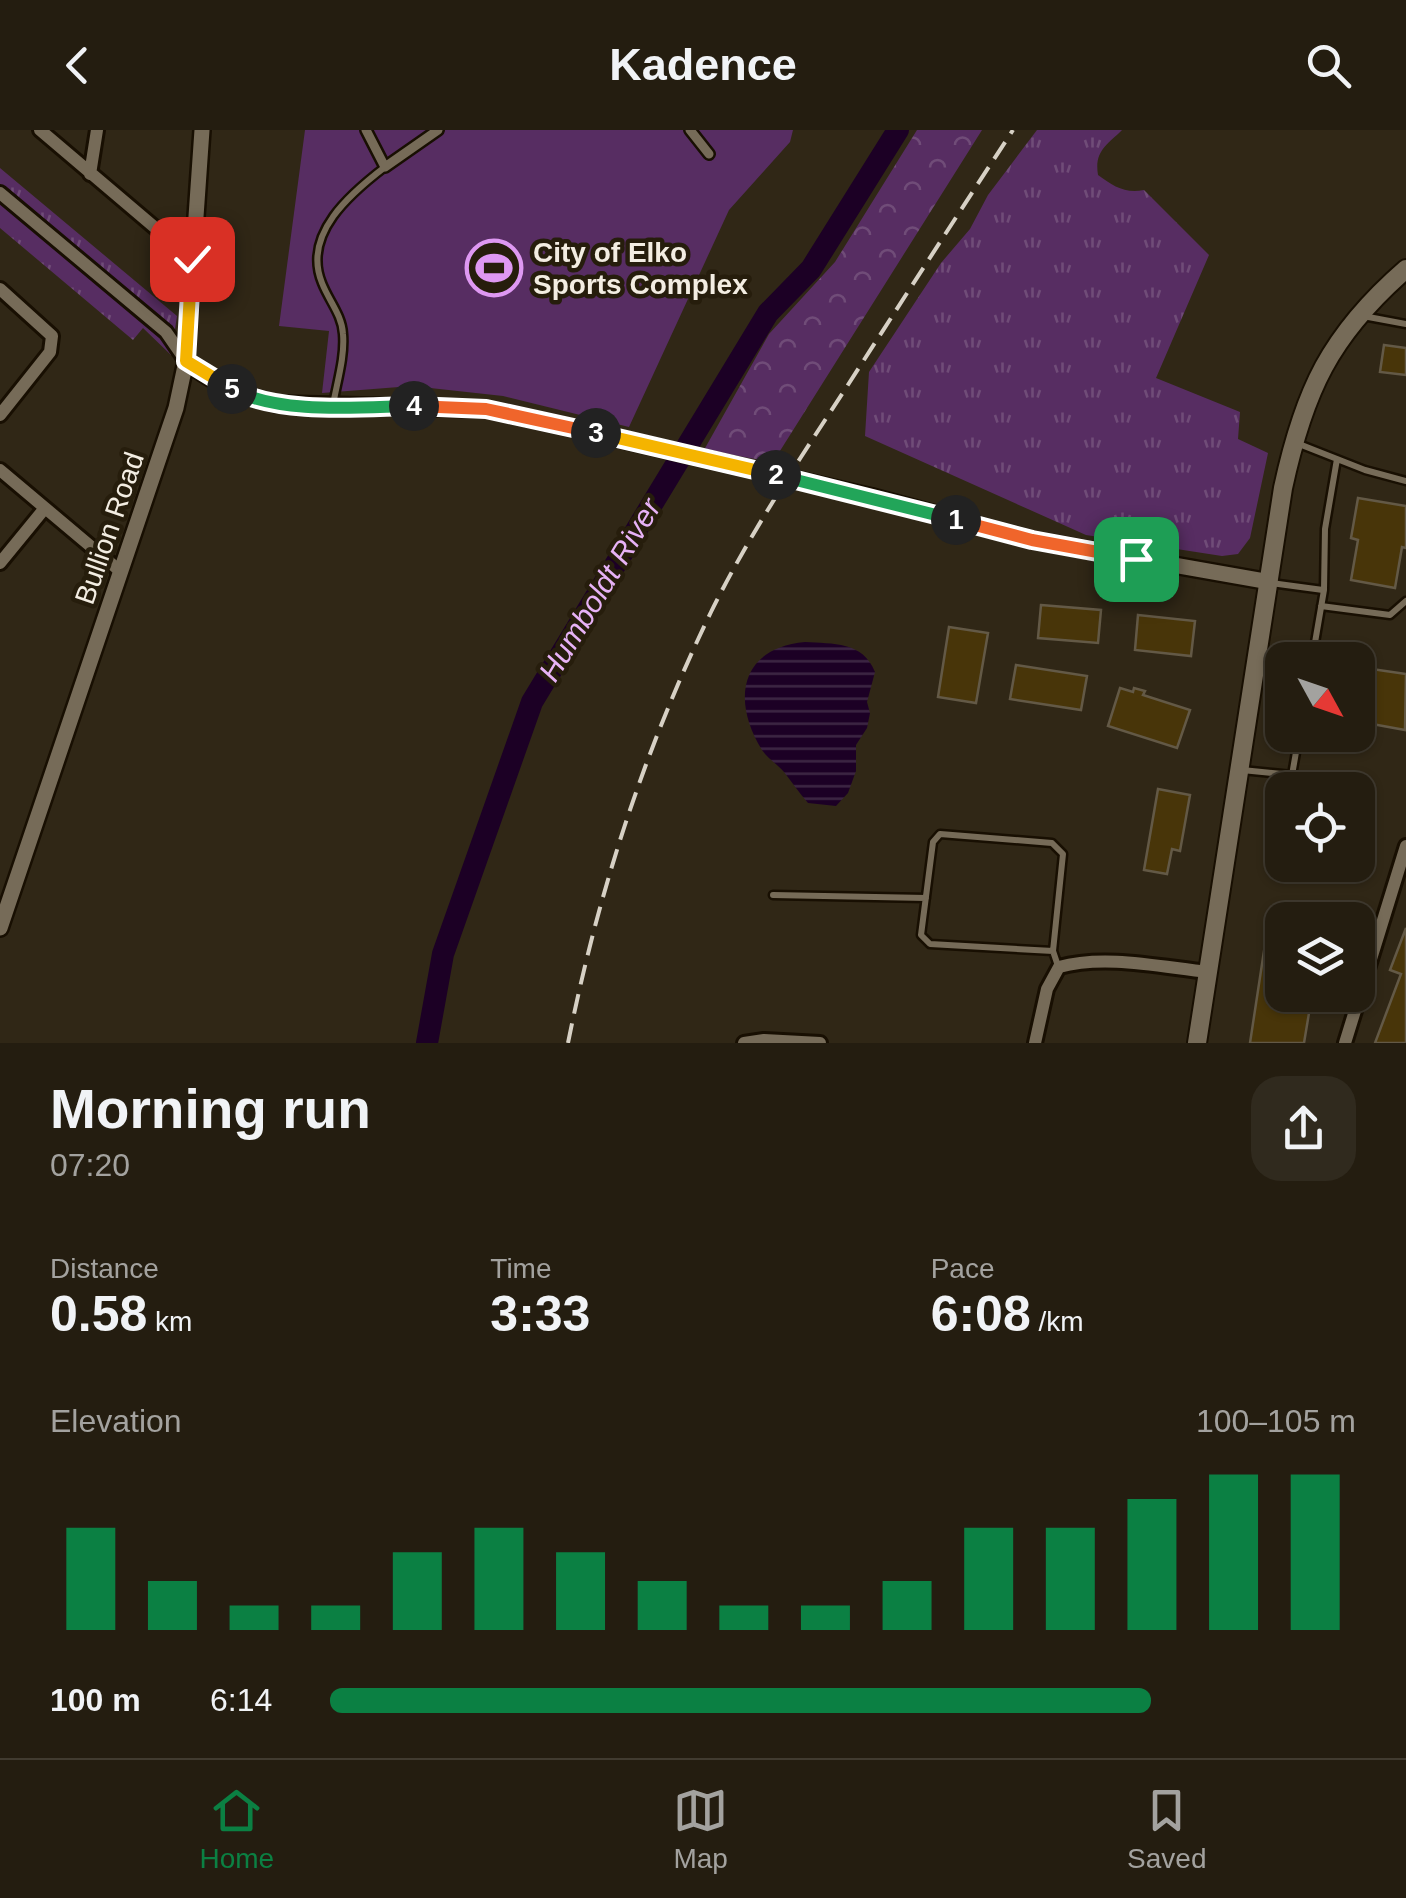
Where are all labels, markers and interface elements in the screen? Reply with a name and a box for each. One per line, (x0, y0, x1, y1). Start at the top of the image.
icon: back (50, 38, 105, 93)
icon: search (1301, 38, 1356, 93)
text: Kadence (609, 39, 797, 90)
pin (150, 217, 235, 302)
icon: check (165, 232, 220, 287)
place label: City of Elko Sports Complex (533, 237, 748, 300)
sports icon: City of Elko Sports Complex (464, 238, 524, 298)
pin: 5 (207, 364, 257, 414)
text: 5 (224, 373, 240, 404)
pin: 4 (389, 381, 439, 431)
text: 4 (406, 390, 422, 421)
pin: 3 (571, 408, 621, 458)
text: 3 (588, 417, 604, 448)
street label: Bullion Road (69, 448, 150, 608)
pin: 2 (751, 450, 801, 500)
text: 2 (768, 459, 784, 490)
water label: Humboldt River (532, 492, 667, 687)
pin: 1 (931, 495, 981, 545)
text: 1 (948, 504, 964, 535)
pin (1094, 517, 1179, 602)
icon: arrive (1109, 532, 1164, 587)
north arrow (1265, 642, 1375, 752)
map controls (1265, 642, 1375, 1012)
button: locate (1265, 772, 1375, 882)
button: layers (1265, 902, 1375, 1012)
button: share (1251, 1076, 1356, 1181)
text: Morning run (50, 1078, 371, 1140)
text: 07:20 (50, 1147, 130, 1183)
text: Distance (50, 1253, 159, 1284)
text: Time (490, 1253, 552, 1284)
text: Pace (931, 1253, 994, 1284)
text: 0.58 (50, 1286, 147, 1342)
text: 3:33 (490, 1286, 590, 1342)
text: 6:08 (931, 1286, 1031, 1342)
text: km (147, 1306, 192, 1337)
text: /km (1031, 1306, 1084, 1337)
text: Elevation (50, 1403, 182, 1439)
text: 100–105 m (1196, 1403, 1356, 1439)
text: 100 m (50, 1682, 141, 1718)
text: 6:14 (210, 1682, 272, 1718)
tab: Home (199, 1783, 274, 1875)
tab: Map (673, 1783, 728, 1875)
tab: Saved (1127, 1783, 1206, 1875)

